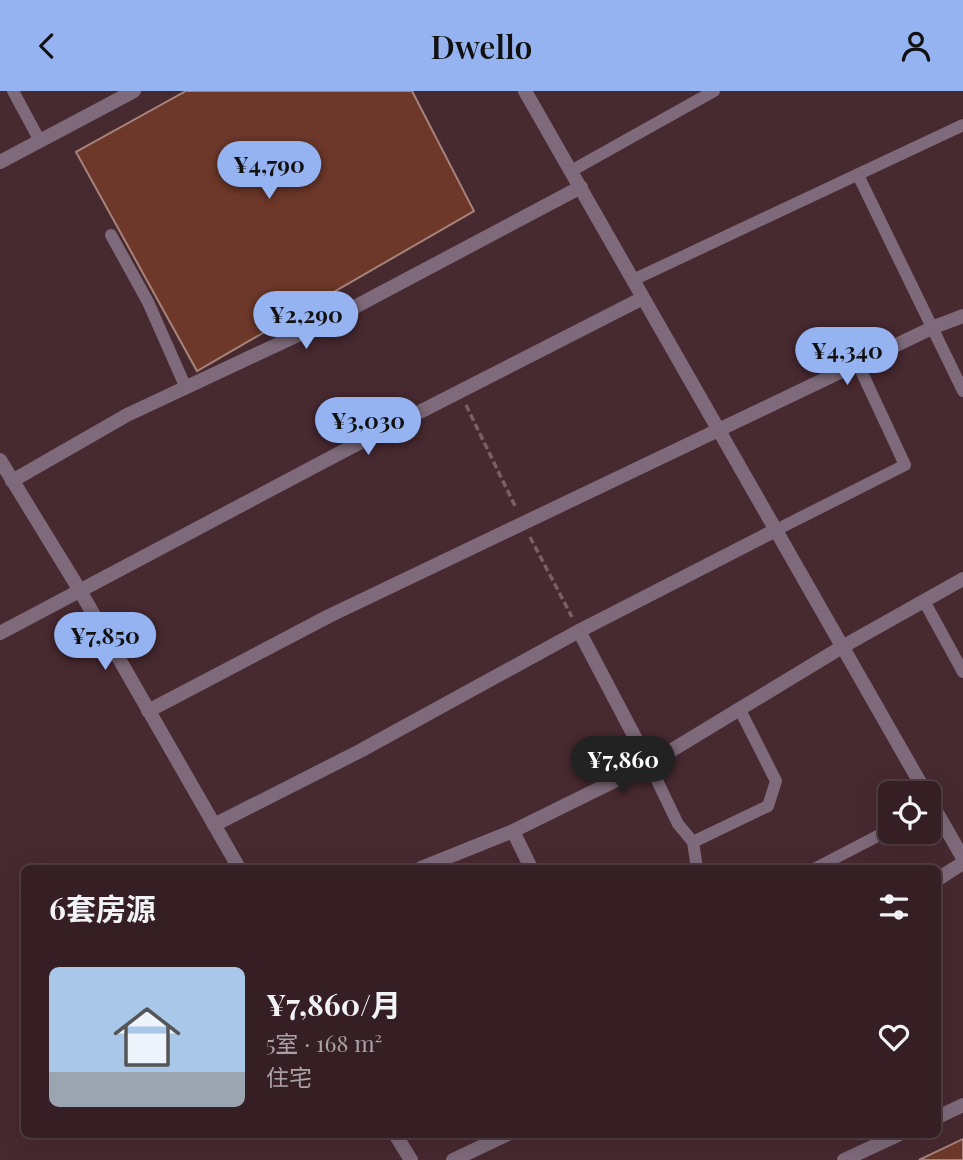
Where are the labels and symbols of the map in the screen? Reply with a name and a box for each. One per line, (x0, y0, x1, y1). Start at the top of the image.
pin: ¥4,790 (212, 141, 326, 201)
pin: ¥2,290 (249, 292, 363, 351)
pin: ¥4,340 (790, 327, 904, 387)
pin: ¥3,030 (311, 397, 425, 457)
pin: ¥7,850 (48, 613, 162, 672)
pin: ¥7,860 (566, 737, 680, 796)

